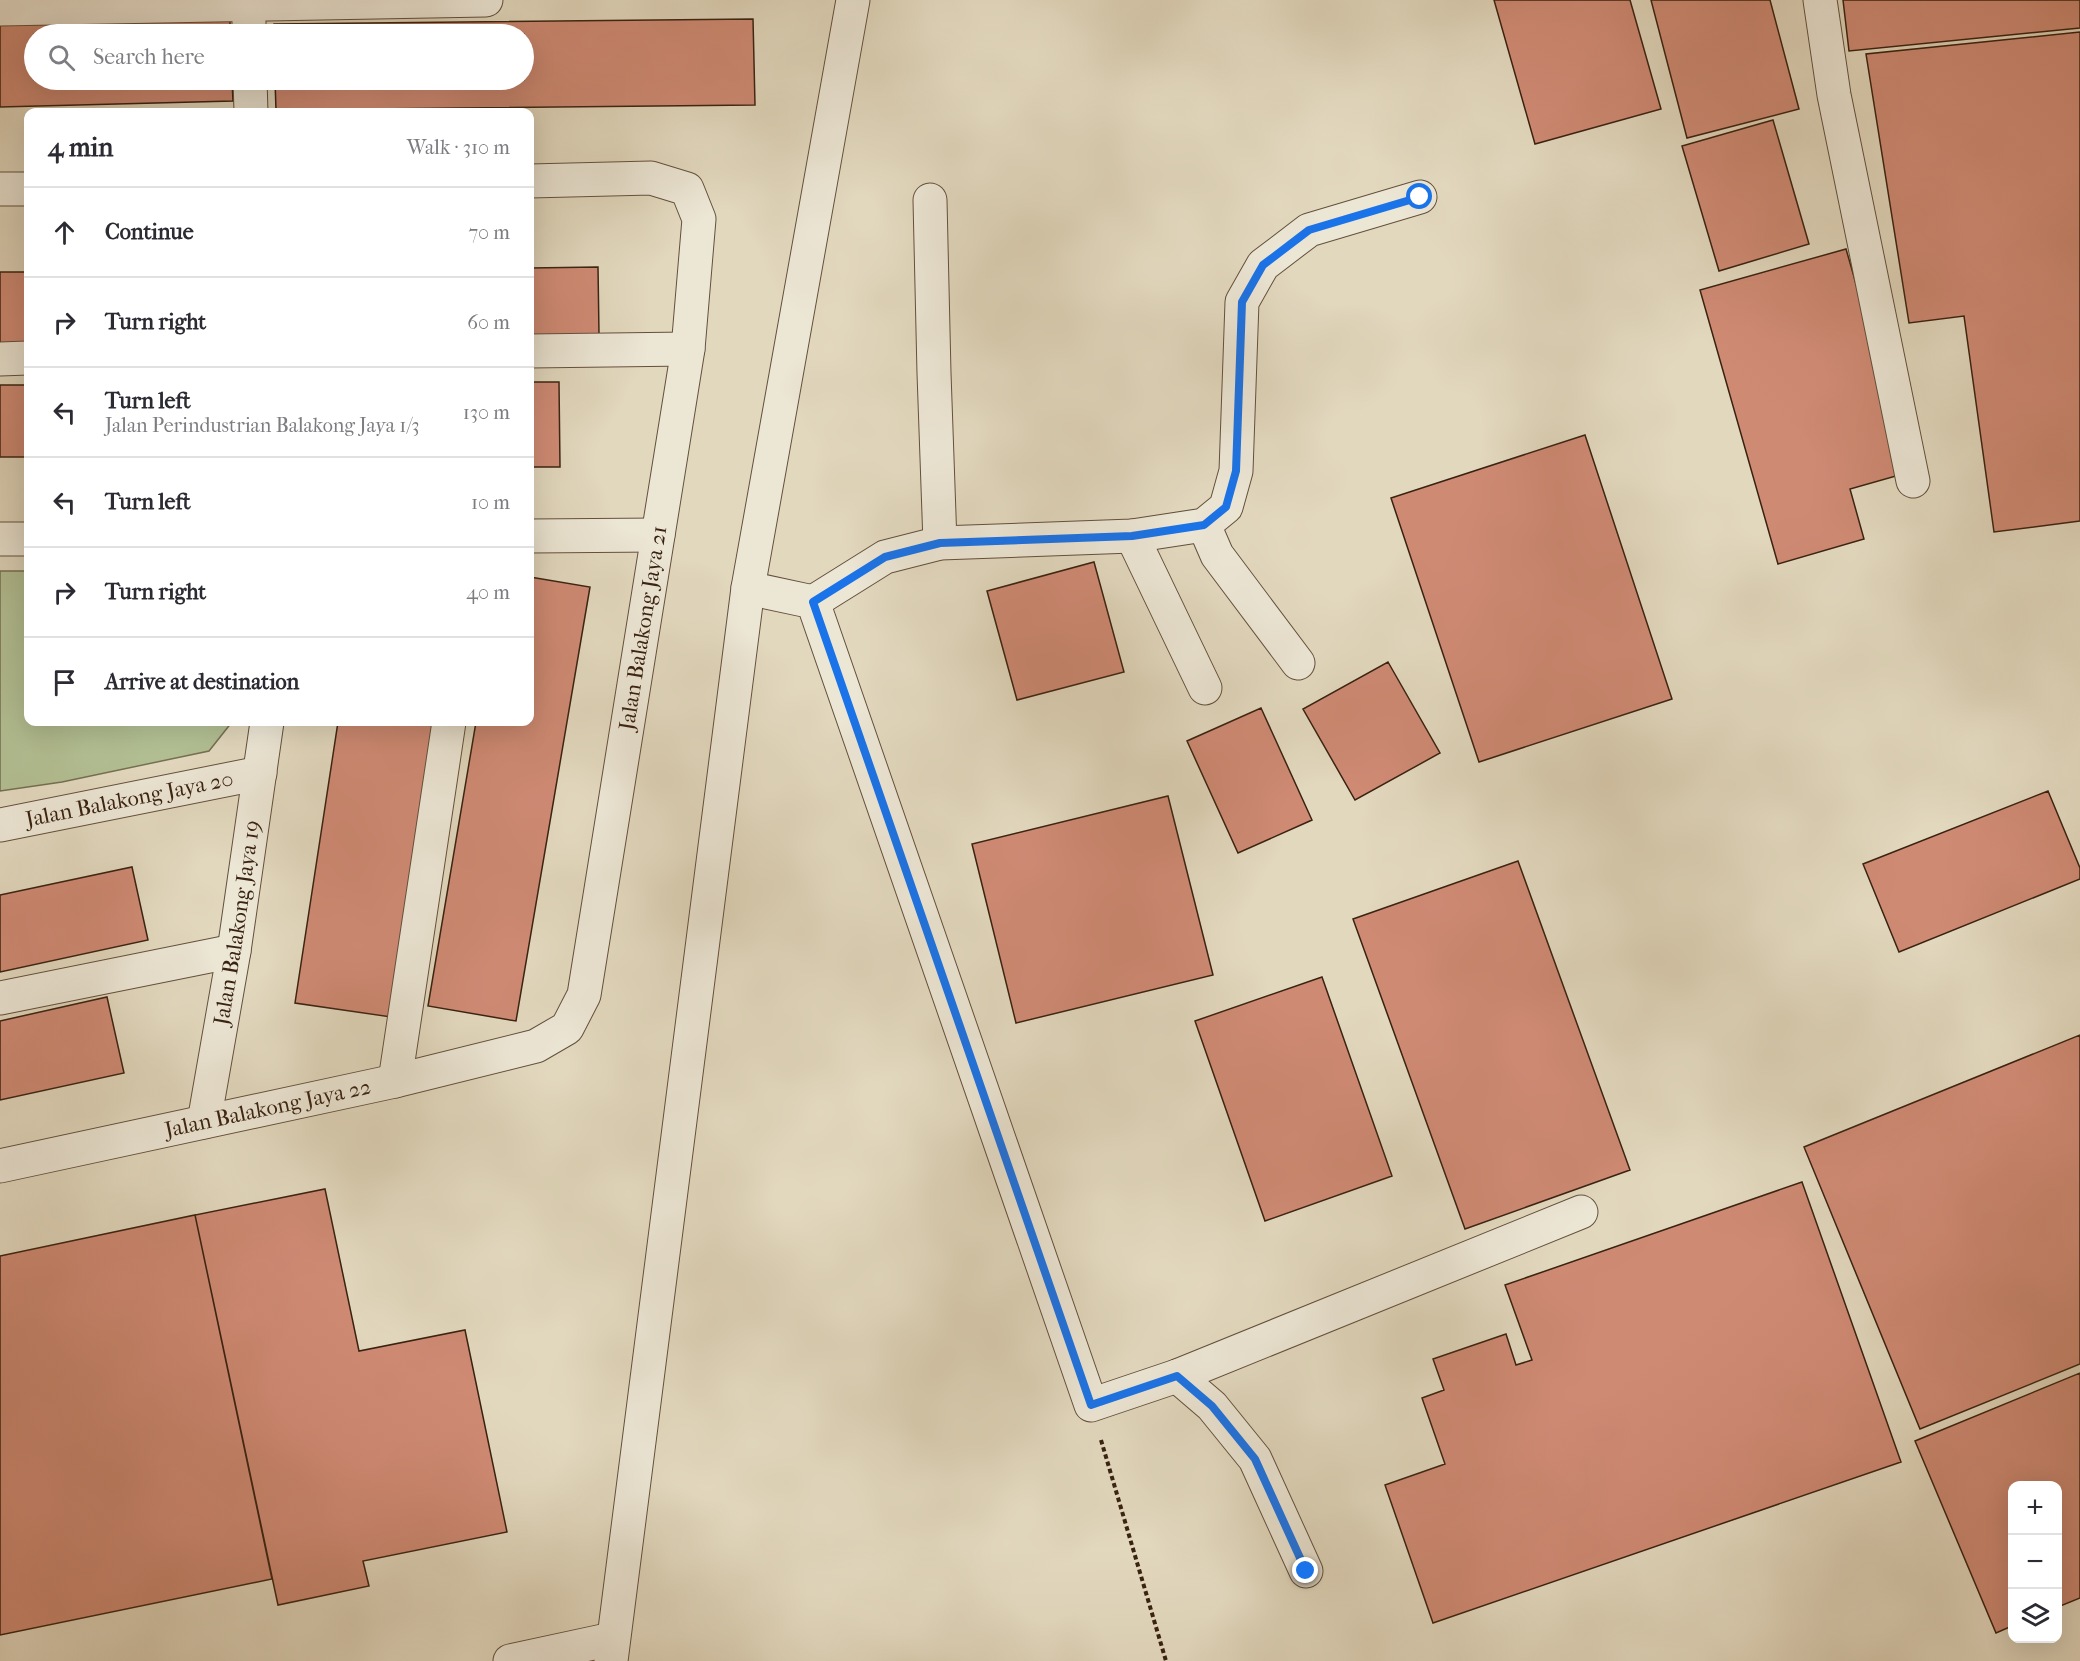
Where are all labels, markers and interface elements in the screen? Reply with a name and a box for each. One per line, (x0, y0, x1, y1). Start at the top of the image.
search box (24, 24, 534, 90)
icon: search (45, 41, 78, 74)
text: Search here (93, 44, 205, 70)
text: 4 min (48, 132, 113, 163)
text: Walk · 310 m (407, 136, 510, 159)
route start (1406, 183, 1432, 209)
icon: ahead (48, 216, 81, 249)
text: Continue (105, 219, 194, 245)
text: 70 m (468, 221, 510, 244)
icon: right (48, 306, 81, 339)
text: Turn right (105, 309, 206, 335)
text: 60 m (467, 311, 510, 334)
text: Turn left (105, 388, 191, 414)
icon: left (48, 396, 81, 429)
text: 130 m (463, 401, 510, 424)
text: Jalan Perindustrian Balakong Jaya 1/3 (105, 414, 419, 437)
icon: left (48, 486, 81, 519)
text: Turn left (105, 489, 191, 515)
text: 10 m (471, 491, 510, 514)
street label: Jalan Balakong Jaya 21 (613, 524, 672, 734)
icon: right (48, 576, 81, 609)
text: Turn right (105, 579, 206, 605)
text: 40 m (466, 581, 510, 604)
icon: arrive (48, 666, 81, 699)
text: Arrive at destination (105, 669, 299, 695)
street label: Jalan Balakong Jaya 20 (21, 766, 236, 833)
street label: Jalan Balakong Jaya 19 (208, 819, 266, 1029)
street label: Jalan Balakong Jaya 22 (160, 1074, 373, 1144)
map controls (2008, 1481, 2062, 1643)
button: + (2008, 1481, 2062, 1535)
button: − (2008, 1535, 2062, 1589)
route end (1292, 1557, 1318, 1583)
button: layers (2008, 1589, 2062, 1643)

